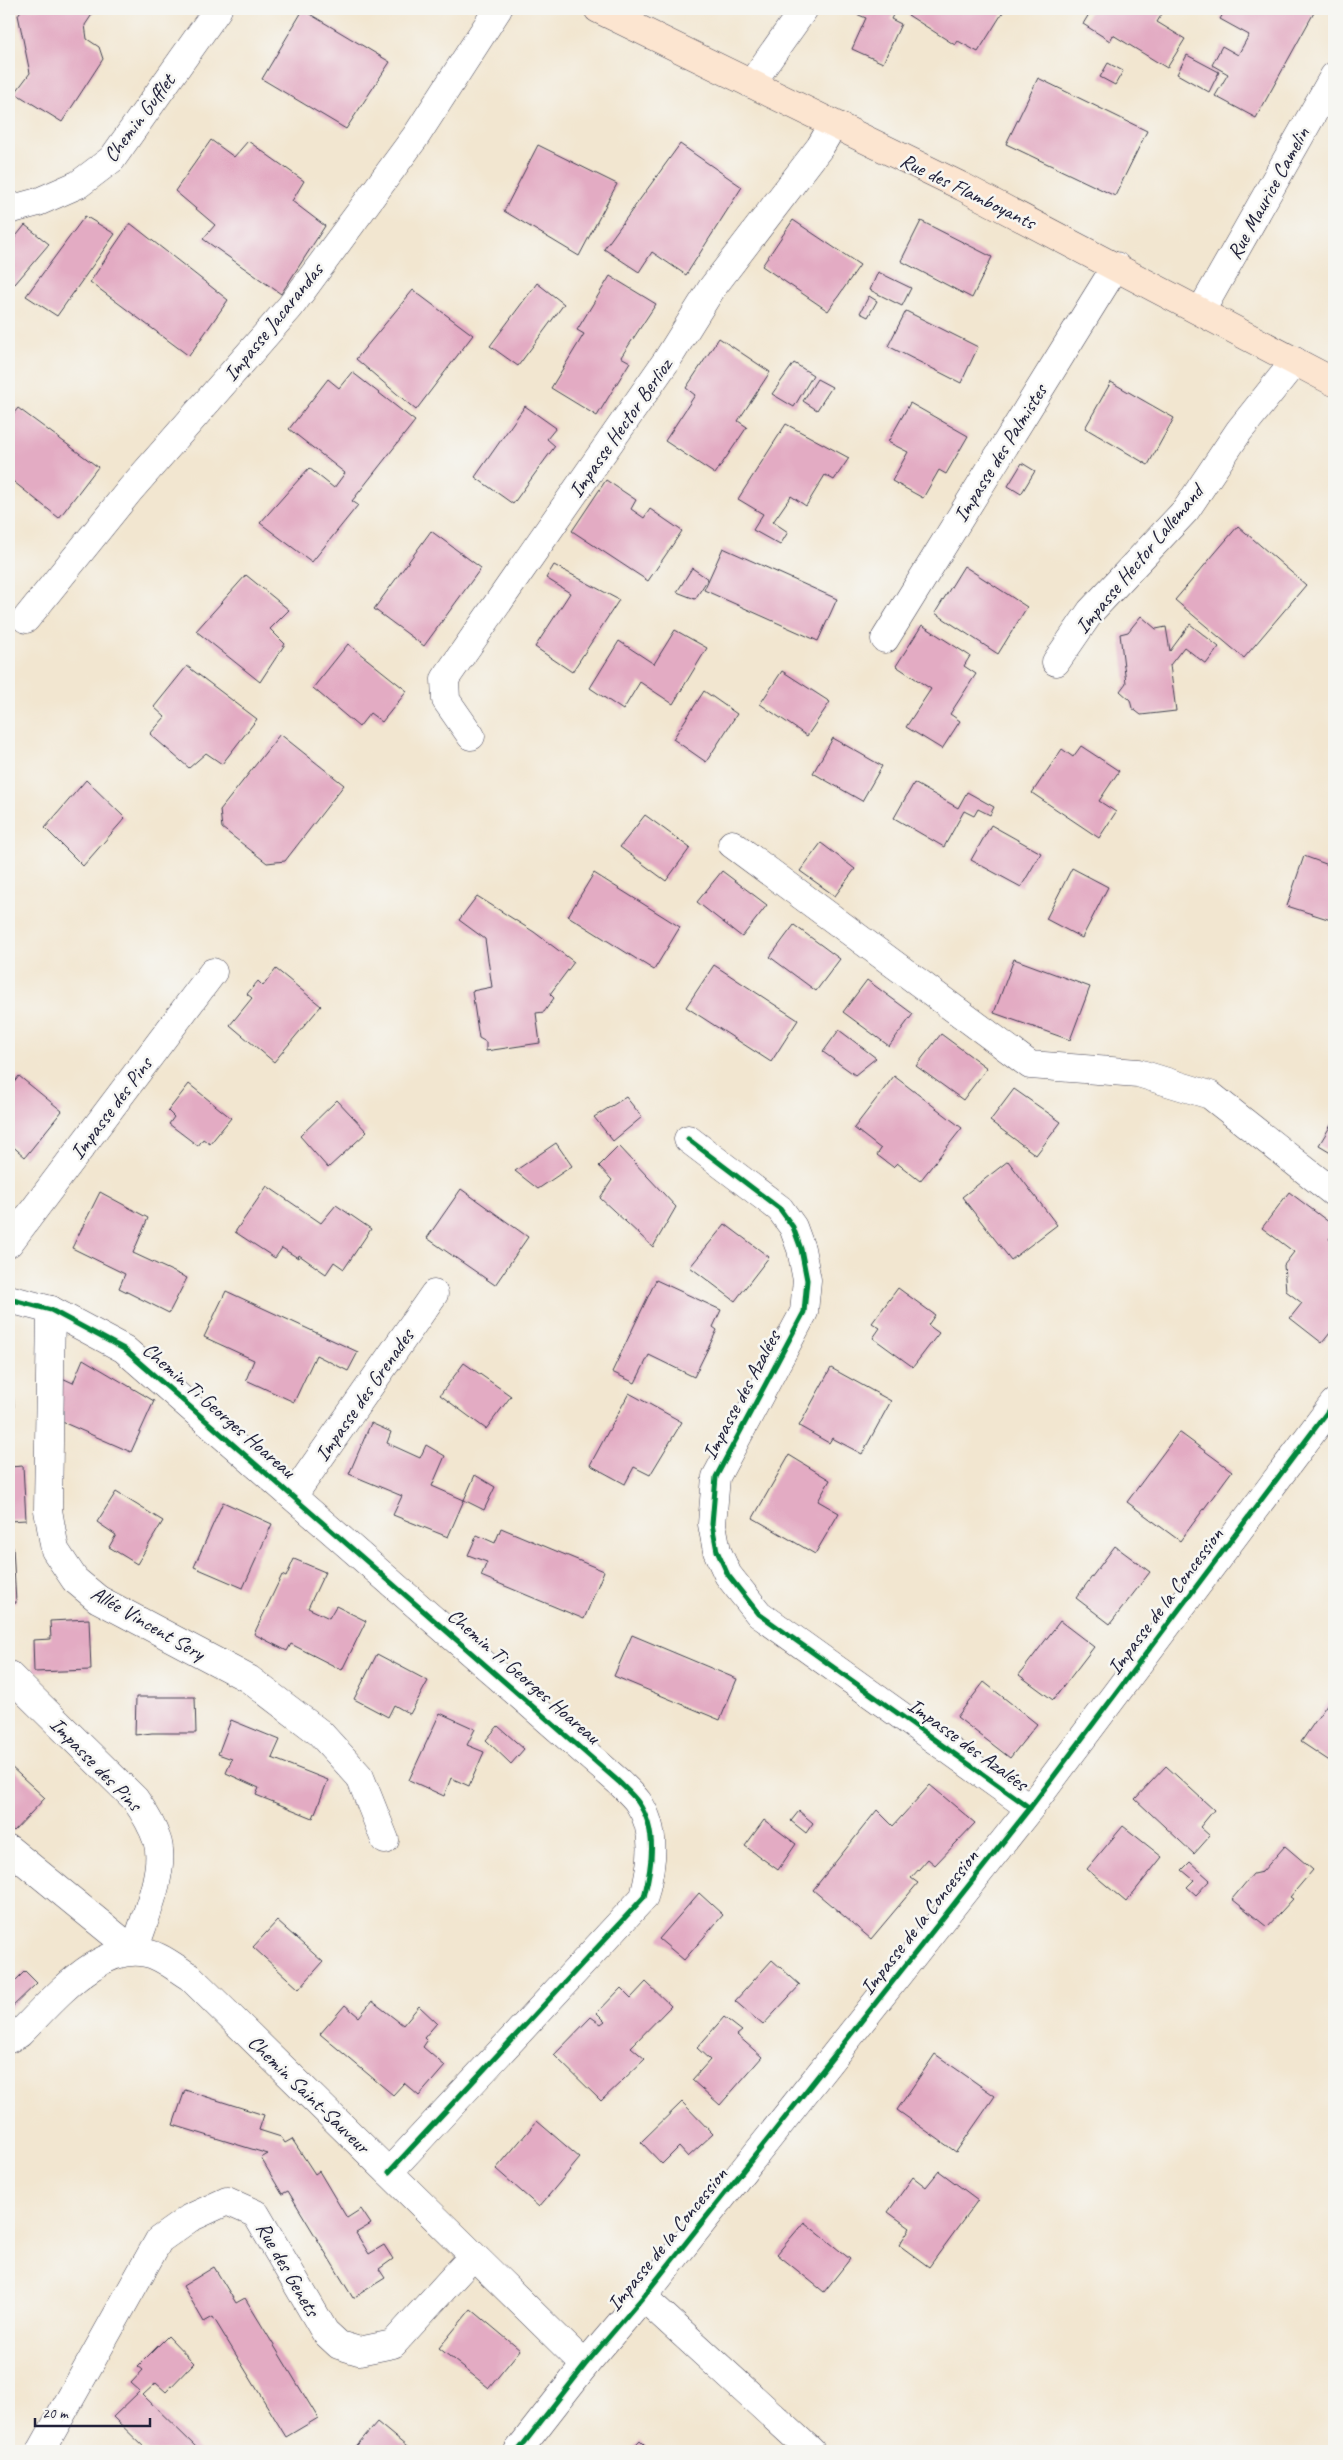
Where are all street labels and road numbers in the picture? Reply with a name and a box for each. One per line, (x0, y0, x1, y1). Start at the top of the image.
street label: Chemin Gufflet (97, 67, 182, 167)
street label: Rue Maurice Camelin (1221, 122, 1315, 264)
street label: Rue des Flamboyants (896, 147, 1042, 236)
street label: Impasse Jacarandas (217, 256, 330, 386)
street label: Impasse Hector Berlioz (563, 352, 679, 502)
street label: Impasse des Palmistes (947, 378, 1054, 527)
street label: Impasse Hector Lallemand (1069, 477, 1211, 639)
street label: Impasse des Pins (64, 1050, 159, 1164)
street label: Impasse des Grenades (309, 1322, 420, 1466)
street label: Impasse des Azalées (696, 1325, 787, 1464)
street label: Chemin Ti Georges Hoareau (137, 1336, 302, 1484)
street label: Impasse de la Concession (1101, 1522, 1229, 1680)
street label: Allée Vincent Sery (86, 1580, 211, 1667)
street label: Chemin Ti Georges Hoareau (442, 1602, 607, 1750)
street label: Impasse des Azalées (903, 1692, 1035, 1797)
street label: Impasse des Pins (45, 1711, 149, 1818)
street label: Impasse de la Concession (854, 1844, 984, 2000)
street label: Chemin Saint-Sauveur (242, 2029, 377, 2160)
street label: Impasse de la Concession (601, 2161, 733, 2316)
street label: Rue des Genets (250, 2217, 326, 2323)

